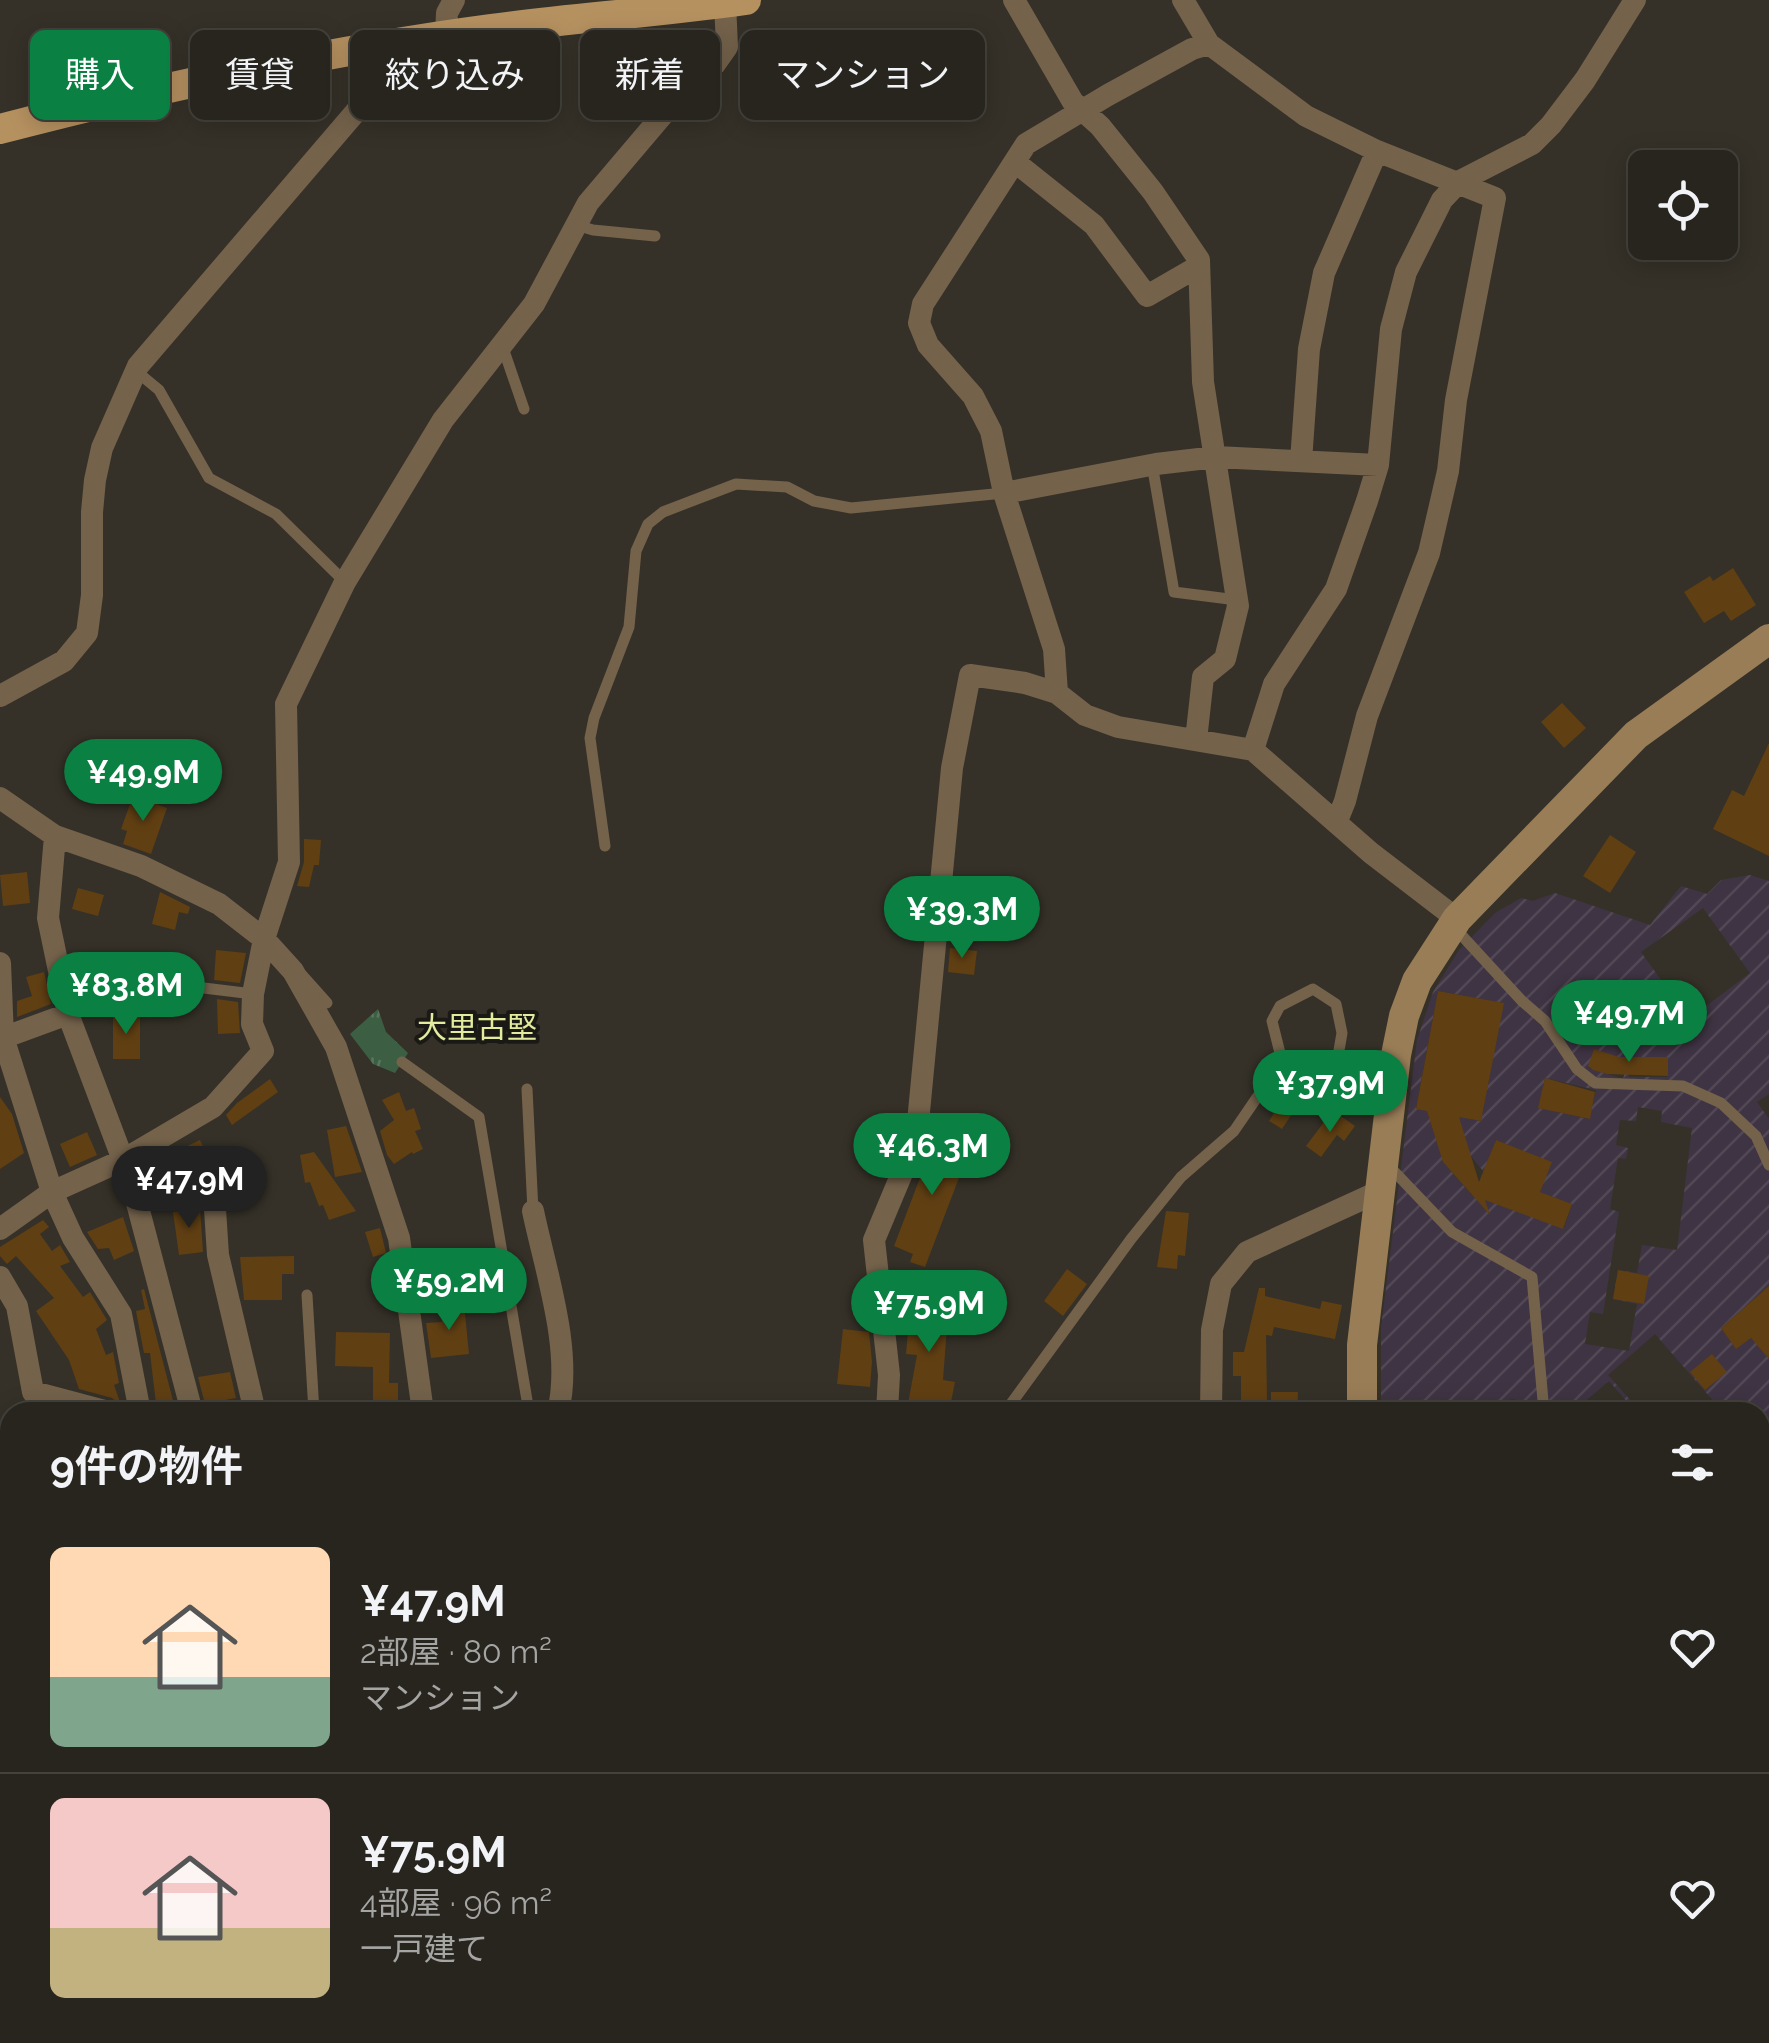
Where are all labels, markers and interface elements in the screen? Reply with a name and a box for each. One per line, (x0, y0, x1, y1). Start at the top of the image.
chip: 購入 (30, 30, 170, 120)
chip: 賃貸 (190, 30, 330, 120)
chip: 絞り込み (350, 30, 560, 120)
chip: 新着 (580, 30, 720, 120)
chip: マンション (740, 30, 985, 120)
map controls (1628, 150, 1738, 260)
button: locate (1628, 150, 1738, 260)
pin: ¥49.9M (62, 739, 224, 824)
text: ¥49.9M (86, 753, 200, 790)
pin: ¥39.3M (881, 876, 1043, 961)
text: ¥39.3M (906, 890, 1018, 927)
pin: ¥83.8M (45, 952, 207, 1037)
text: ¥83.8M (69, 966, 183, 1003)
pin: ¥49.7M (1548, 980, 1710, 1065)
text: ¥49.7M (1573, 994, 1685, 1031)
district label: 大里古堅 (417, 1010, 537, 1045)
pin: ¥37.9M (1249, 1050, 1411, 1135)
text: ¥37.9M (1275, 1064, 1385, 1101)
pin: ¥46.3M (851, 1113, 1013, 1198)
text: ¥46.3M (875, 1127, 989, 1164)
pin: ¥47.9M (108, 1146, 270, 1231)
text: ¥47.9M (134, 1160, 244, 1197)
pin: ¥59.2M (368, 1248, 530, 1333)
text: ¥59.2M (393, 1262, 505, 1299)
pin: ¥75.9M (848, 1270, 1010, 1355)
text: ¥75.9M (873, 1284, 985, 1321)
icon: filters (1665, 1435, 1720, 1490)
text: 9件の物件 (50, 1442, 243, 1491)
text: ¥47.9M (360, 1577, 506, 1626)
icon: home (130, 1587, 250, 1707)
icon: heart (1665, 1620, 1720, 1675)
text: 2部屋 · 80 m² (360, 1633, 552, 1670)
text: マンション (360, 1679, 520, 1716)
text: ¥75.9M (360, 1828, 507, 1877)
icon: home (130, 1838, 250, 1958)
icon: heart (1665, 1871, 1720, 1926)
text: 4部屋 · 96 m² (360, 1884, 552, 1921)
text: 一戸建て (360, 1930, 488, 1967)

